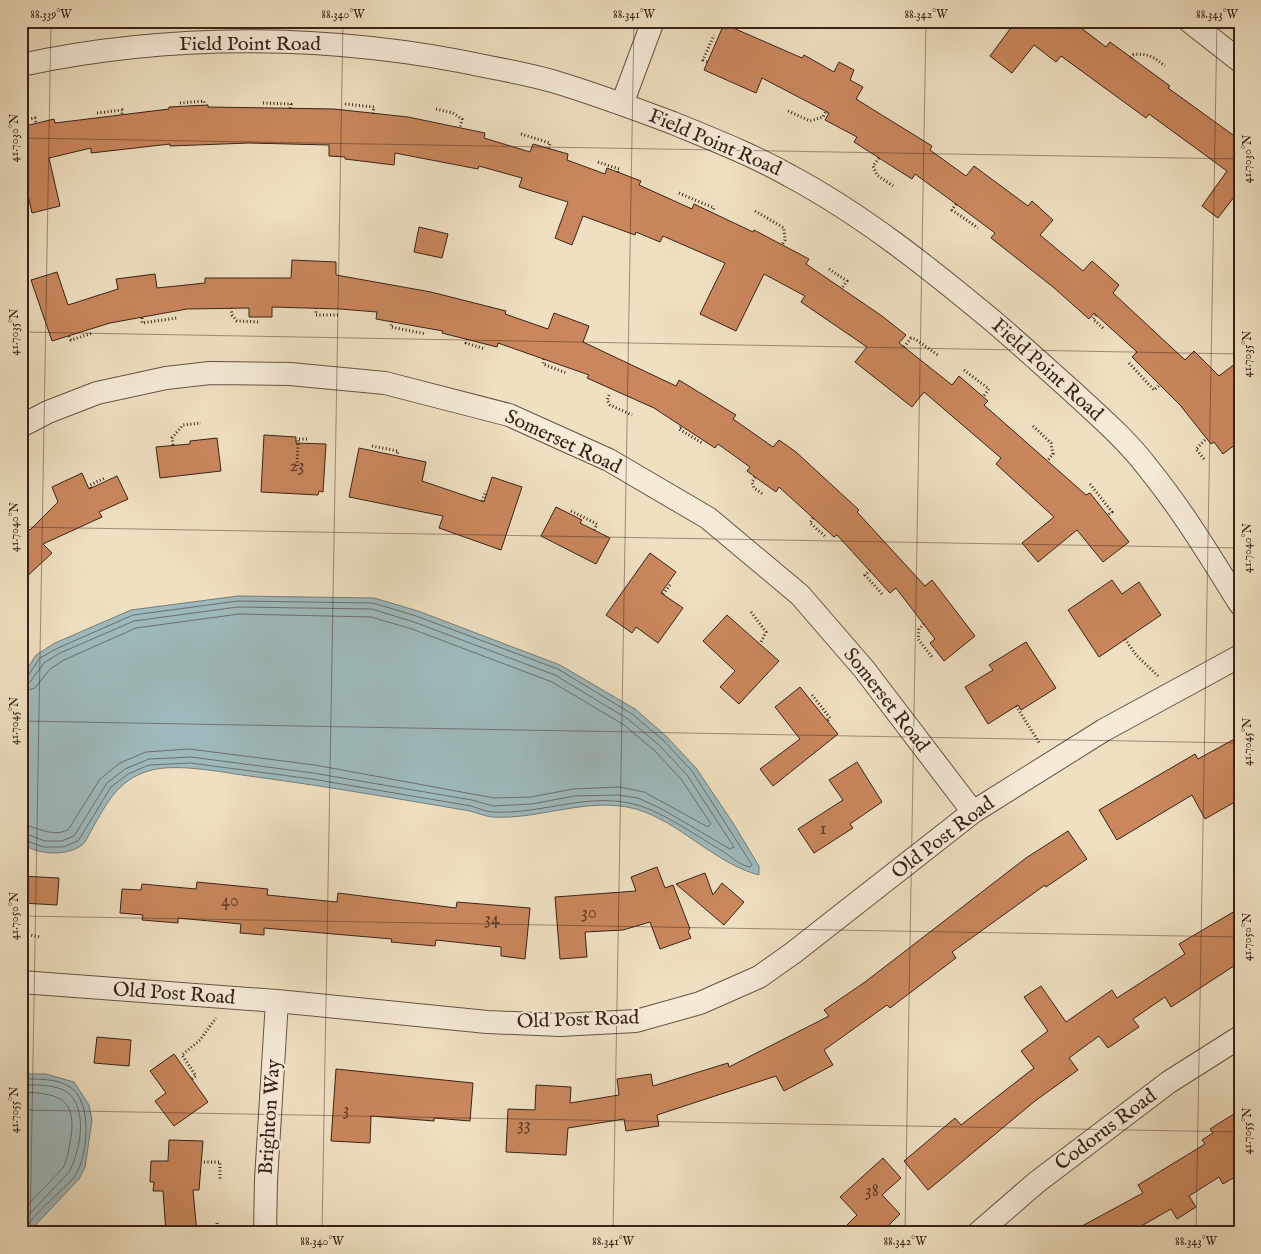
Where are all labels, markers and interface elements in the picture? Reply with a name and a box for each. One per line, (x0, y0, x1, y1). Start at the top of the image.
text: 88.339°W (30, 7, 72, 22)
text: 88.340°W (321, 7, 365, 22)
text: 88.341°W (613, 7, 656, 22)
text: 88.342°W (904, 7, 948, 22)
text: 88.343°W (1196, 7, 1239, 22)
street label: Field Point Road (179, 32, 321, 57)
street label: Field Point Road (645, 104, 785, 182)
text: 41.7030°N (7, 113, 22, 162)
text: 41.7030°N (1240, 134, 1255, 183)
text: 41.7035°N (7, 308, 22, 355)
street label: Field Point Road (986, 313, 1108, 427)
text: 41.7035°N (1240, 330, 1255, 377)
street label: Somerset Road (501, 404, 625, 480)
house number: 23 (289, 455, 305, 478)
text: 41.7040°N (7, 502, 22, 552)
text: 41.7040°N (1240, 523, 1255, 573)
street label: Somerset Road (837, 643, 935, 757)
text: 41.7045°N (7, 696, 22, 745)
text: 41.7045°N (1240, 717, 1255, 766)
street label: Old Post Road (887, 791, 1000, 885)
house number: 1 (820, 818, 826, 841)
house number: 40 (221, 890, 239, 913)
text: 41.7050°N (7, 891, 22, 940)
house number: 30 (581, 902, 597, 925)
house number: 34 (484, 908, 500, 931)
text: 41.7050°N (1240, 912, 1255, 961)
street label: Old Post Road (112, 977, 236, 1011)
street label: Old Post Road (516, 1005, 640, 1035)
street label: Brighton Way (253, 1058, 287, 1176)
street label: Codorus Road (1050, 1083, 1162, 1176)
text: 41.7055°N (7, 1086, 22, 1133)
house number: 3 (343, 1099, 349, 1122)
text: 41.7055°N (1240, 1107, 1255, 1154)
house number: 33 (517, 1114, 531, 1137)
house number: 38 (865, 1180, 879, 1203)
text: 88.340°W (300, 1234, 344, 1249)
text: 88.341°W (592, 1234, 635, 1249)
text: 88.342°W (883, 1234, 927, 1249)
text: 88.343°W (1175, 1234, 1218, 1249)

